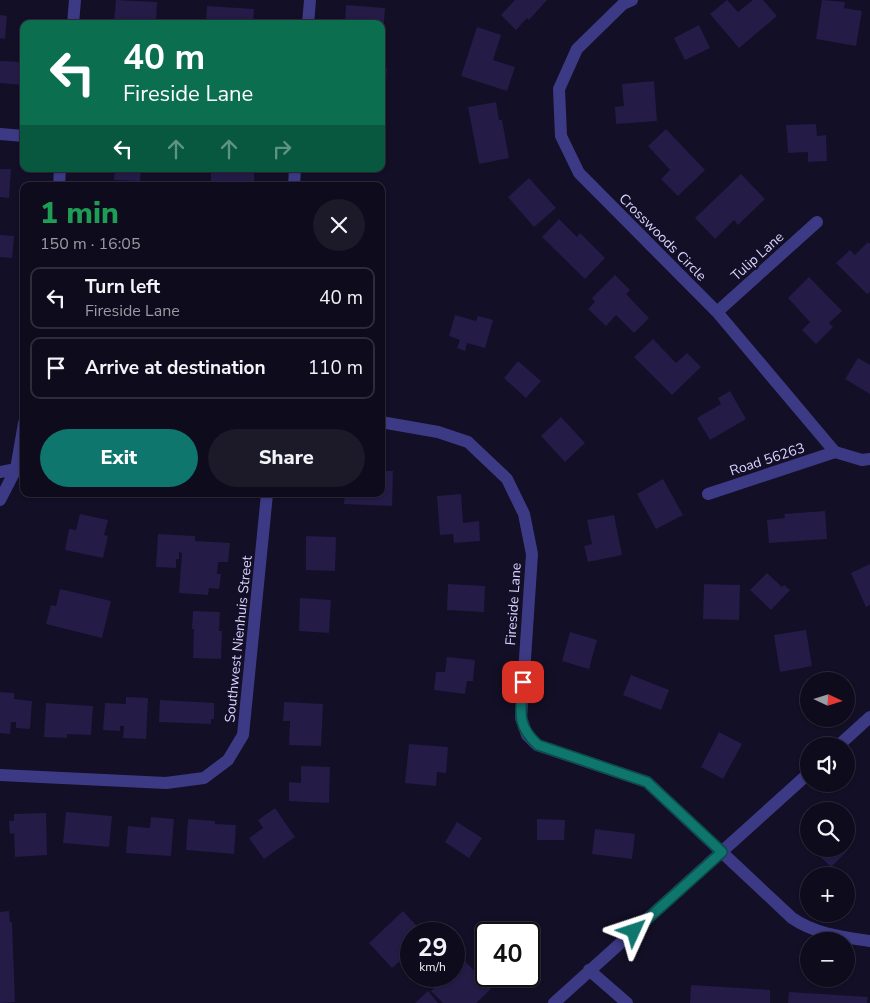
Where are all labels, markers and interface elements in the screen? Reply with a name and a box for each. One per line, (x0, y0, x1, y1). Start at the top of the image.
text: 40 m (123, 34, 205, 81)
icon: left (40, 40, 105, 105)
text: Fireside Lane (123, 79, 253, 109)
icon: left (109, 135, 137, 163)
icon: ahead (162, 135, 190, 163)
icon: ahead (215, 135, 243, 163)
icon: right (268, 135, 296, 163)
street label: Crosswoods Circle (615, 189, 711, 285)
text: 1 min (40, 193, 119, 234)
button: close (313, 199, 365, 251)
street label: Tulip Lane (727, 228, 788, 285)
text: 150 m · 16:05 (40, 233, 141, 255)
text: Turn left (85, 274, 160, 300)
icon: left (42, 284, 70, 312)
text: 40 m (319, 285, 363, 311)
text: Fireside Lane (85, 300, 180, 322)
icon: arrive (42, 354, 70, 382)
text: Arrive at destination (85, 355, 266, 381)
text: 110 m (308, 355, 363, 381)
button: Exit (40, 429, 198, 487)
button: Share (208, 429, 365, 487)
street label: Road 56263 (727, 438, 807, 481)
street label: Southwest Nienhuis Street (220, 554, 257, 724)
street label: Fireside Lane (501, 562, 526, 646)
pin (502, 661, 544, 703)
icon: arrive (509, 668, 537, 696)
north arrow (800, 672, 855, 728)
map controls (800, 672, 855, 987)
button: sound (800, 737, 855, 792)
button: search (800, 802, 855, 857)
button: + (800, 867, 855, 922)
position arrow (607, 904, 659, 956)
speed limit sign: 40 (475, 922, 540, 987)
text: 29 (417, 931, 448, 965)
button: − (800, 932, 855, 987)
text: km/h (419, 959, 446, 975)

